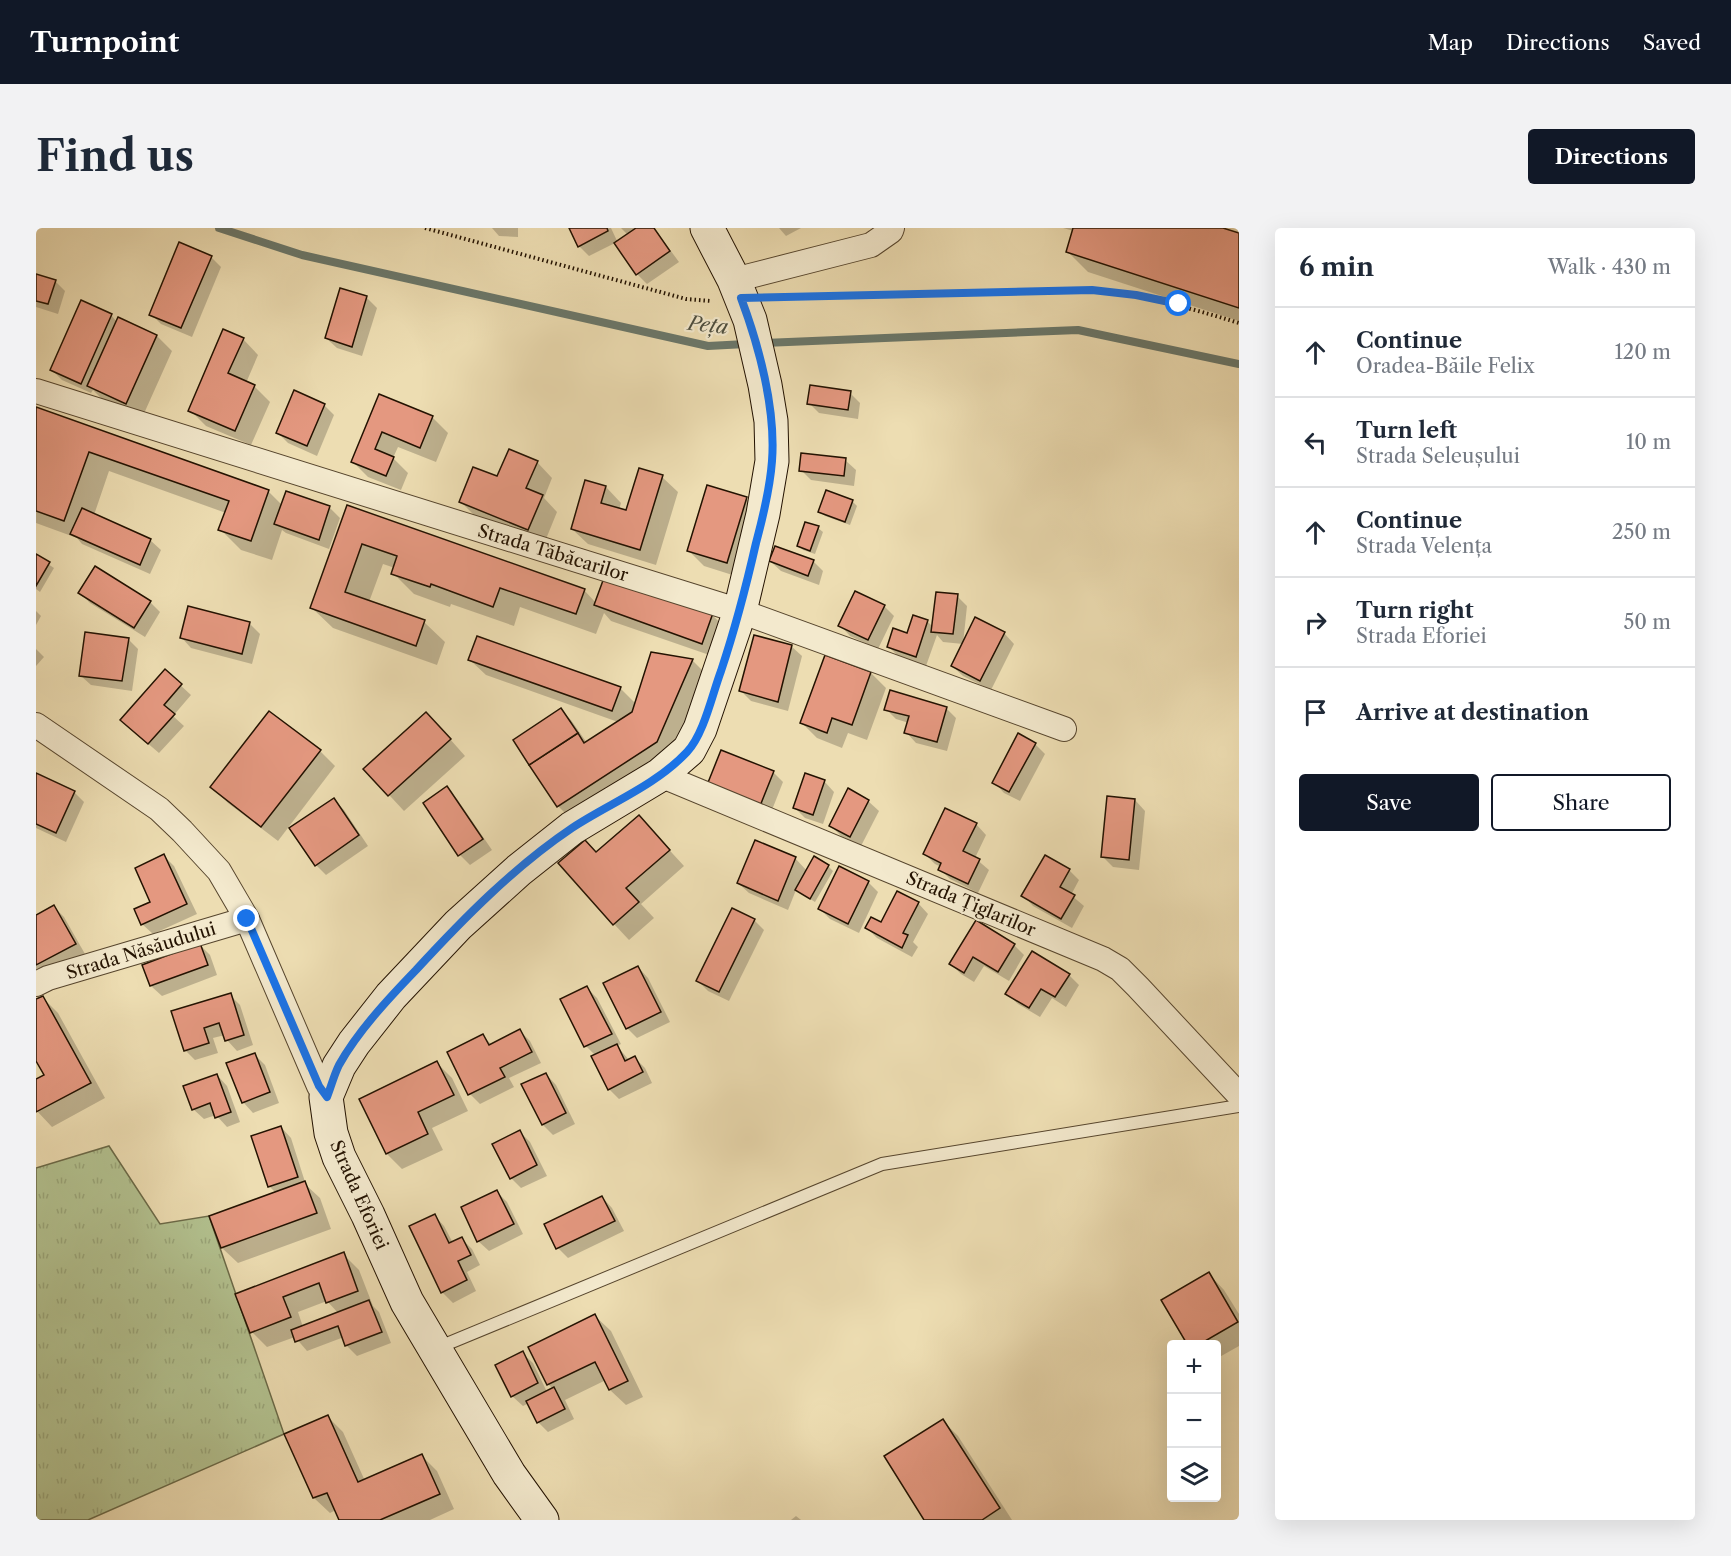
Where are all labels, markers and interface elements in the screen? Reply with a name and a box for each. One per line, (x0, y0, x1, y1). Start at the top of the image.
text: Turnpoint (30, 25, 179, 59)
text: Map (1428, 30, 1473, 55)
text: Directions (1506, 30, 1610, 55)
text: Saved (1643, 30, 1701, 55)
button: Directions (1528, 129, 1695, 184)
text: Find us (36, 130, 194, 182)
text: 6 min (1299, 251, 1374, 283)
text: Walk · 430 m (1548, 255, 1671, 279)
route start (1165, 290, 1191, 316)
water label: Peța (685, 311, 729, 340)
text: Continue (1356, 327, 1462, 354)
icon: ahead (1299, 336, 1332, 369)
text: 120 m (1614, 340, 1671, 364)
text: Oradea-Băile Felix (1356, 354, 1535, 378)
text: Turn left (1356, 417, 1457, 444)
icon: left (1299, 426, 1332, 459)
text: 10 m (1626, 430, 1671, 454)
text: Strada Seleușului (1356, 444, 1520, 468)
text: Continue (1356, 507, 1462, 534)
icon: ahead (1299, 516, 1332, 549)
street label: Strada Tăbăcarilor (475, 520, 631, 586)
text: 250 m (1612, 520, 1671, 544)
text: Strada Velența (1356, 534, 1492, 558)
text: Turn right (1356, 597, 1474, 624)
icon: right (1299, 606, 1332, 639)
text: 50 m (1624, 610, 1671, 634)
text: Strada Eforiei (1356, 624, 1487, 648)
icon: arrive (1299, 696, 1332, 729)
text: Arrive at destination (1356, 699, 1589, 726)
button: Save (1299, 774, 1479, 831)
button: Share (1491, 774, 1671, 831)
street label: Strada Țiglarilor (903, 867, 1040, 941)
route end (233, 905, 259, 931)
street label: Strada Năsăudului (63, 918, 219, 984)
street label: Strada Eforiei (325, 1137, 393, 1254)
map controls (1167, 1340, 1221, 1502)
button: + (1167, 1340, 1221, 1394)
button: − (1167, 1394, 1221, 1448)
button: layers (1167, 1448, 1221, 1502)

